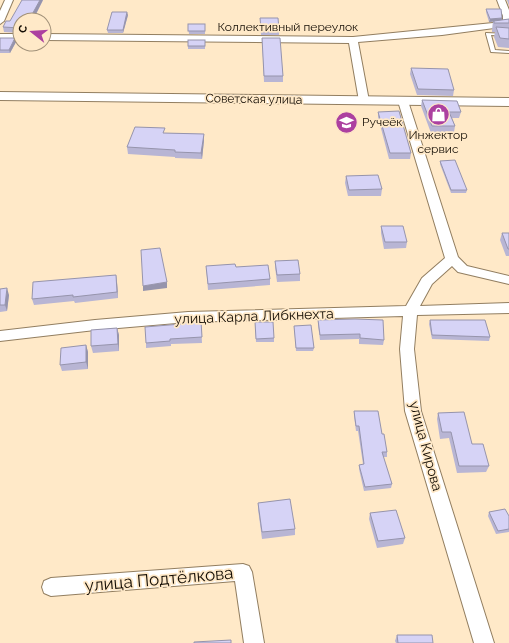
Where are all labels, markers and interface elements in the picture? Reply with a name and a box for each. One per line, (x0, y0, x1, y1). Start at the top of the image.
north arrow (12, 12, 52, 52)
street label: Коллективный переулок (218, 20, 358, 34)
text: С (16, 23, 30, 35)
street label: Советская улица (205, 91, 303, 107)
shop icon: Инжектор сервис (425, 101, 451, 127)
school or university icon: Ручеёк (333, 109, 359, 135)
place label: Ручеёк (362, 115, 403, 129)
place label: Инжектор сервис (408, 128, 468, 156)
street label: улица Карла Либкнехта (174, 305, 334, 327)
street label: улица Кирова (406, 399, 446, 493)
street label: улица Подтёлкова (84, 563, 234, 595)

